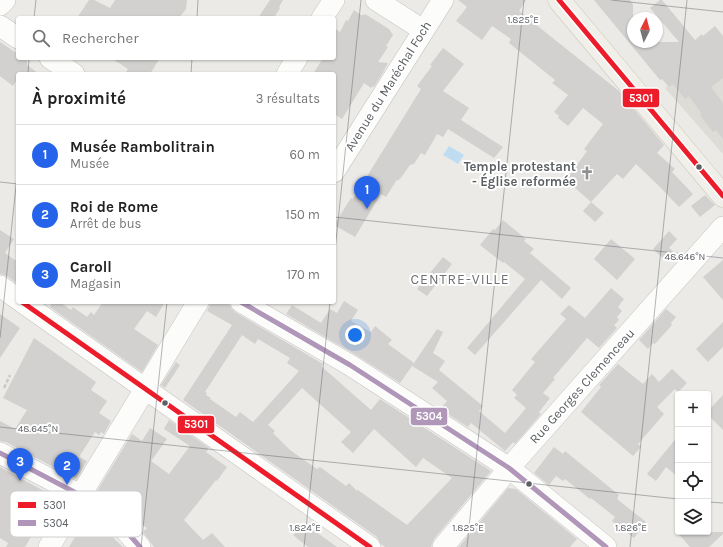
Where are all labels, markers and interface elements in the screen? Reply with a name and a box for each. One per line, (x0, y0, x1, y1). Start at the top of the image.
north arrow (627, 12, 663, 48)
text: 1.825°E (507, 14, 539, 26)
search box (16, 16, 336, 60)
street label: Avenue du Maréchal Foch (342, 18, 434, 154)
icon: search (30, 27, 52, 49)
text: Rechercher (62, 29, 139, 47)
text: À proximité (32, 88, 126, 108)
line badge: 5301 (622, 88, 660, 108)
text: 3 résultats (256, 91, 320, 106)
text: 5301 (629, 92, 653, 105)
text: Musée Rambolitrain (70, 138, 215, 156)
text: 1 (43, 147, 47, 162)
text: 60 m (290, 147, 320, 162)
text: Musée (70, 156, 109, 171)
place label: Temple protestant - Église reformée (464, 159, 576, 189)
unlabelled marker (694, 162, 704, 172)
church icon: Temple protestant - Église reformée (579, 165, 595, 181)
pin: 1 (354, 176, 380, 209)
text: Roi de Rome (70, 198, 158, 216)
text: 2 (41, 207, 49, 222)
text: 150 m (285, 207, 320, 222)
text: Arrêt de bus (70, 216, 141, 231)
text: 48.646°N (665, 251, 705, 263)
text: Caroll (70, 258, 112, 276)
text: 3 (41, 267, 49, 282)
text: 170 m (287, 267, 320, 282)
district label: CENTRE-VILLE (410, 271, 510, 288)
text: Magasin (70, 276, 121, 291)
your location (345, 325, 365, 345)
street label: Rue Georges Clemenceau (526, 325, 638, 447)
map controls (675, 391, 711, 535)
button: + (675, 391, 711, 427)
unlabelled marker (160, 398, 170, 408)
line badge: 5304 (410, 407, 448, 426)
text: 5304 (416, 410, 443, 423)
line badge: 5301 (177, 415, 215, 434)
text: 5301 (184, 418, 208, 431)
text: 48.645°N (18, 423, 58, 435)
button: − (675, 427, 711, 463)
pin: 3 (7, 448, 33, 481)
pin: 2 (54, 452, 80, 485)
button: locate (675, 463, 711, 499)
unlabelled marker (524, 479, 534, 489)
legend (10, 491, 142, 537)
text: 5301 (43, 499, 66, 512)
button: layers (675, 499, 711, 535)
text: 5304 (43, 517, 68, 530)
text: 1.824°E (289, 522, 321, 534)
text: 1.825°E (452, 522, 484, 534)
text: 1.826°E (615, 522, 647, 534)

